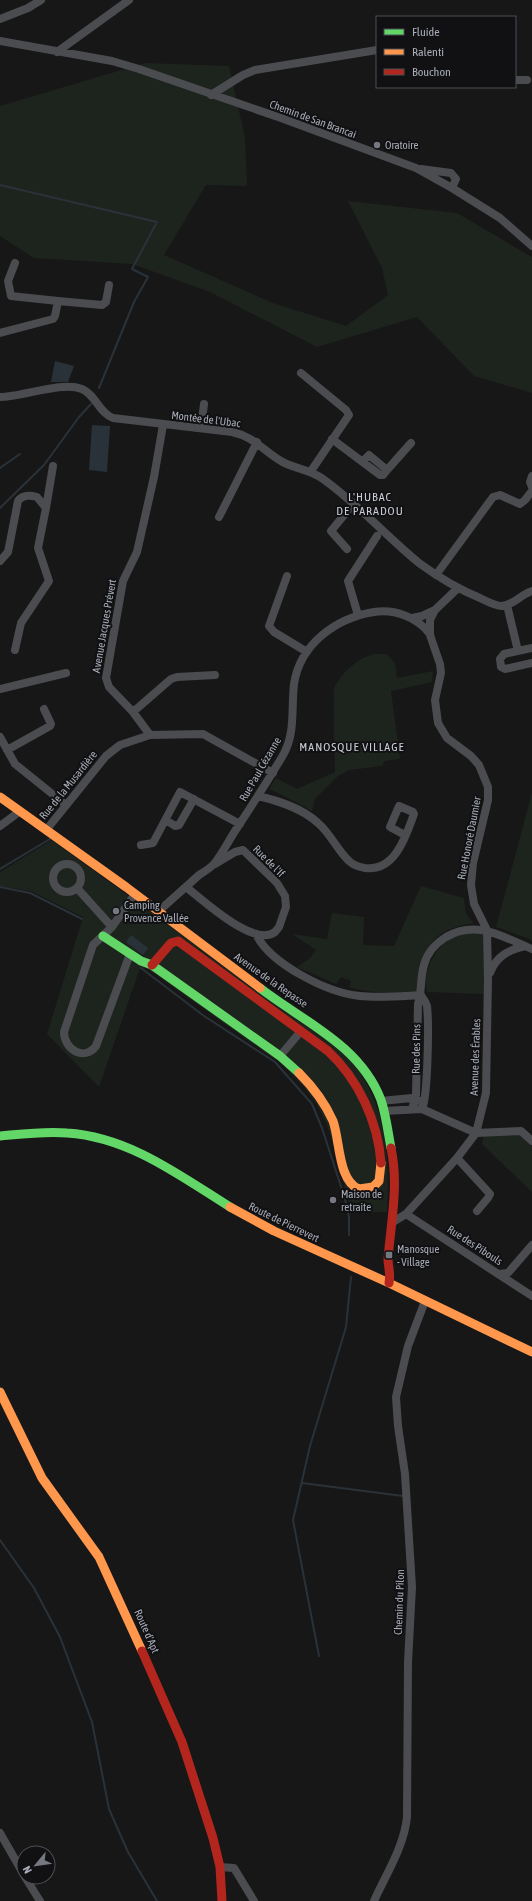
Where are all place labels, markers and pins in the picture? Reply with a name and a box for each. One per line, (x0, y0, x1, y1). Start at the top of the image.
place label: Oratoire (385, 139, 419, 151)
marker: Oratoire (372, 140, 382, 150)
place label: Camping Provence Vallée (124, 899, 189, 924)
marker: Camping Provence Vallée (111, 906, 121, 916)
place label: Maison de retraite (341, 1188, 382, 1213)
marker: Maison de retraite (328, 1195, 338, 1205)
place label: Manosque - Village (397, 1243, 439, 1268)
marker: Manosque - Village (384, 1250, 394, 1260)

